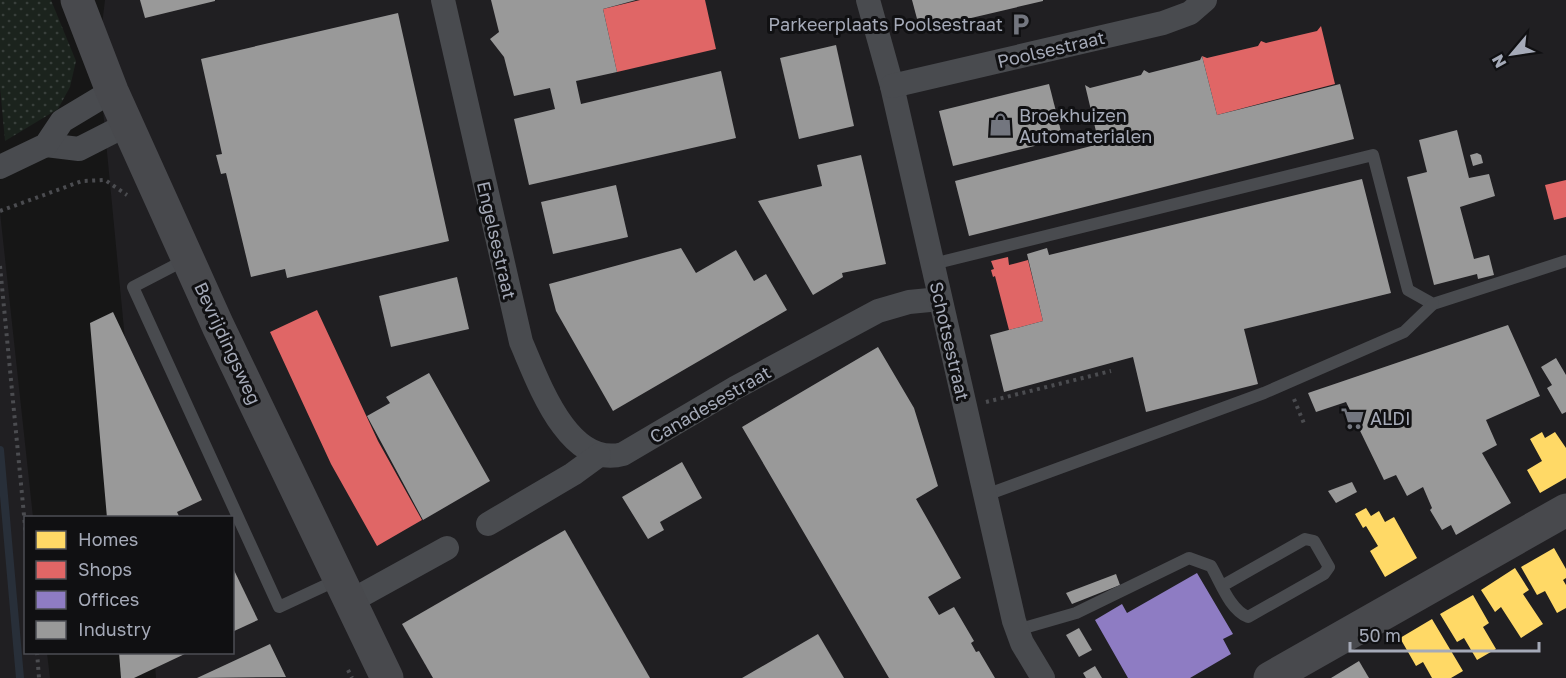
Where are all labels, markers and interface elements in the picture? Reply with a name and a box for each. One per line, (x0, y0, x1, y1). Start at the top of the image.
parking icon: Parkeerplaats Poolsestraat (1008, 11, 1034, 37)
place label: Parkeerplaats Poolsestraat (768, 13, 1003, 35)
north arrow (1482, 24, 1542, 84)
street label: Poolsestraat (995, 26, 1107, 72)
text: N (1487, 51, 1511, 71)
place label: Broekhuizen Automaterialen (1019, 104, 1152, 147)
shop icon: Broekhuizen Automaterialen (988, 112, 1014, 138)
street label: Engelsestraat (473, 179, 521, 301)
street label: Bevrijdingsweg (190, 278, 266, 408)
street label: Schotsestraat (926, 279, 974, 403)
street label: Canadesestraat (646, 360, 774, 448)
supermarket icon: ALDI (1339, 405, 1365, 431)
place label: ALDI (1370, 407, 1411, 429)
legend (24, 516, 234, 654)
text: Homes (78, 528, 138, 550)
text: Shops (78, 558, 132, 580)
text: Offices (78, 588, 139, 610)
scale bar (1350, 615, 1539, 653)
text: Industry (78, 618, 151, 640)
text: 50 m (1359, 624, 1401, 646)

